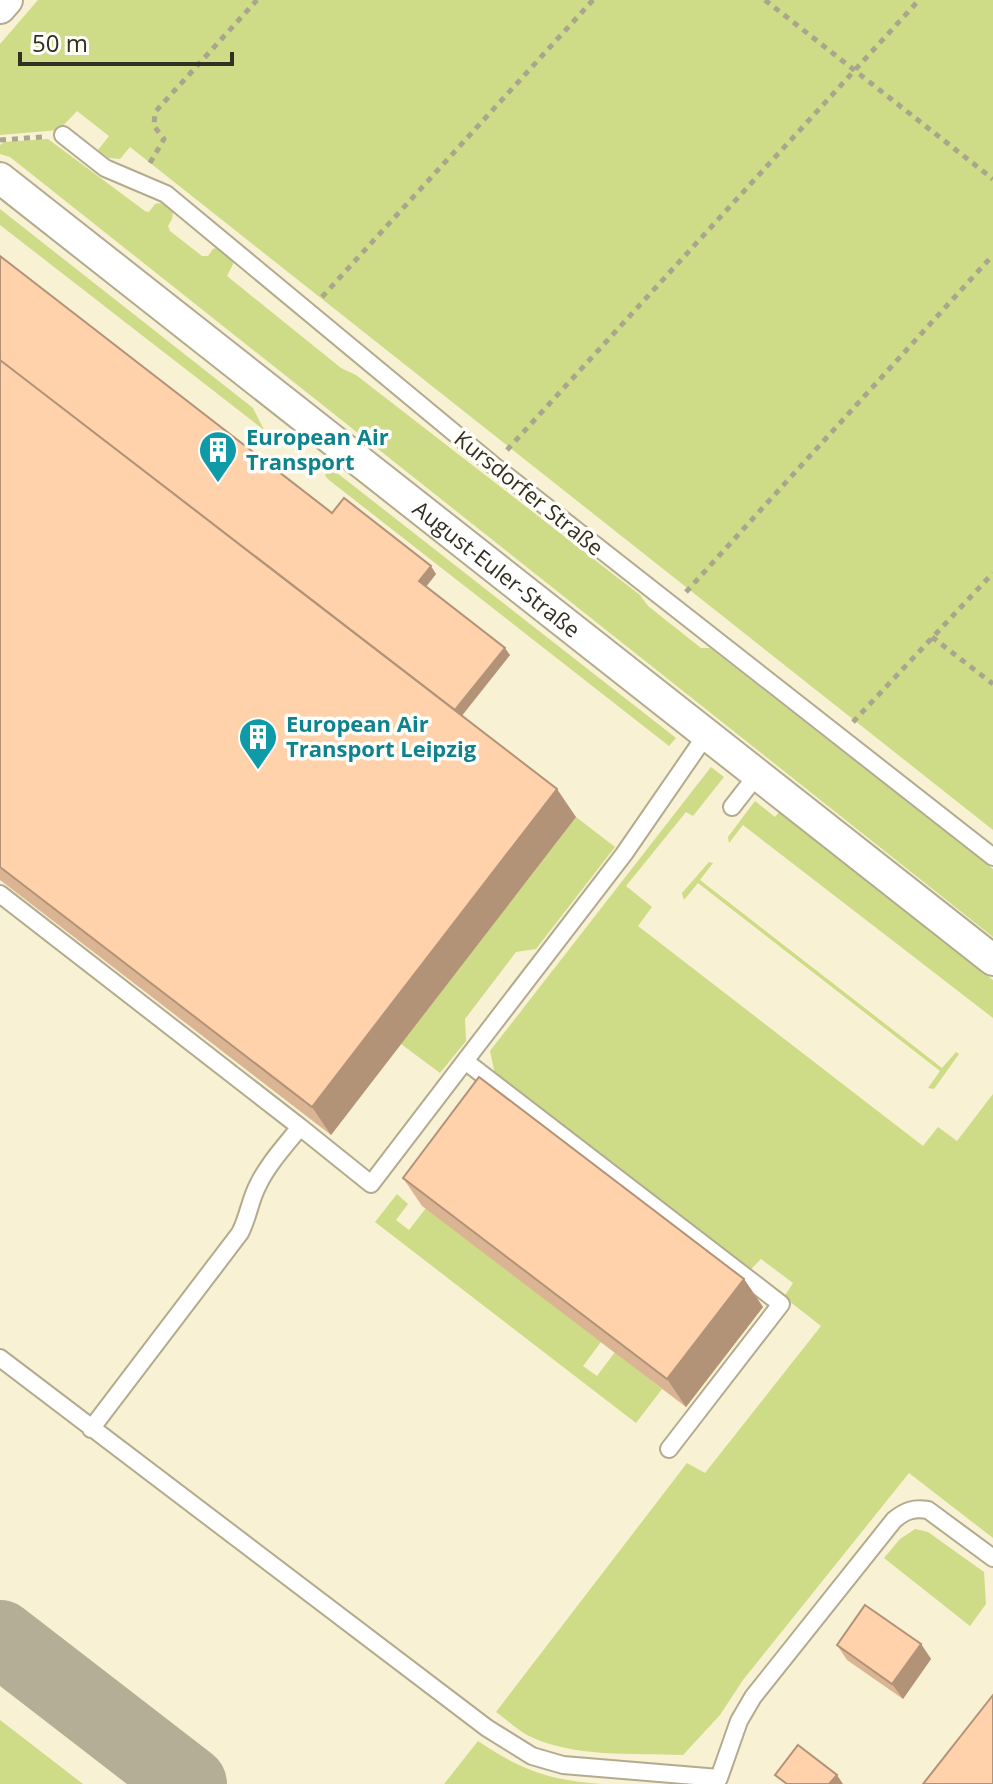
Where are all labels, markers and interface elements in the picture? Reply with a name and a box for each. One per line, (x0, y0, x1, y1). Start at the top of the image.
scale bar (20, 16, 232, 66)
text: 50 m (32, 26, 88, 59)
place label: European Air Transport (246, 421, 389, 476)
street label: Kursdorfer Straße (449, 423, 610, 562)
building icon: European Air Transport (197, 429, 239, 484)
street label: August-Euler-Straße (407, 493, 587, 644)
place label: European Air Transport Leipzig (286, 708, 477, 763)
building icon: European Air Transport Leipzig (237, 716, 279, 771)

